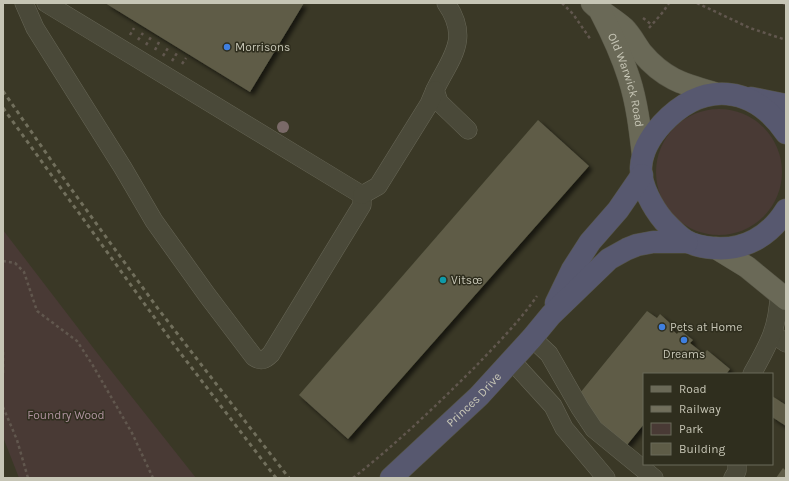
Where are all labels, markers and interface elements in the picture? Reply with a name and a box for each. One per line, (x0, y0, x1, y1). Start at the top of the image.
street label: Old Warwick Road (605, 31, 646, 128)
place label: Morrisons (235, 40, 290, 54)
marker: Morrisons (222, 42, 232, 52)
place label: Vitsœ (451, 273, 482, 287)
marker: Vitsœ (438, 275, 448, 285)
place label: Pets at Home (670, 320, 742, 334)
marker: Pets at Home (657, 322, 667, 332)
marker: Dreams (679, 335, 689, 345)
place label: Dreams (663, 347, 705, 361)
street label: Princes Drive (444, 370, 504, 430)
legend (643, 373, 773, 465)
text: Road (679, 382, 707, 396)
text: Railway (679, 402, 721, 416)
park label: Foundry Wood (27, 408, 105, 422)
text: Park (679, 422, 704, 436)
text: Building (679, 442, 726, 456)

